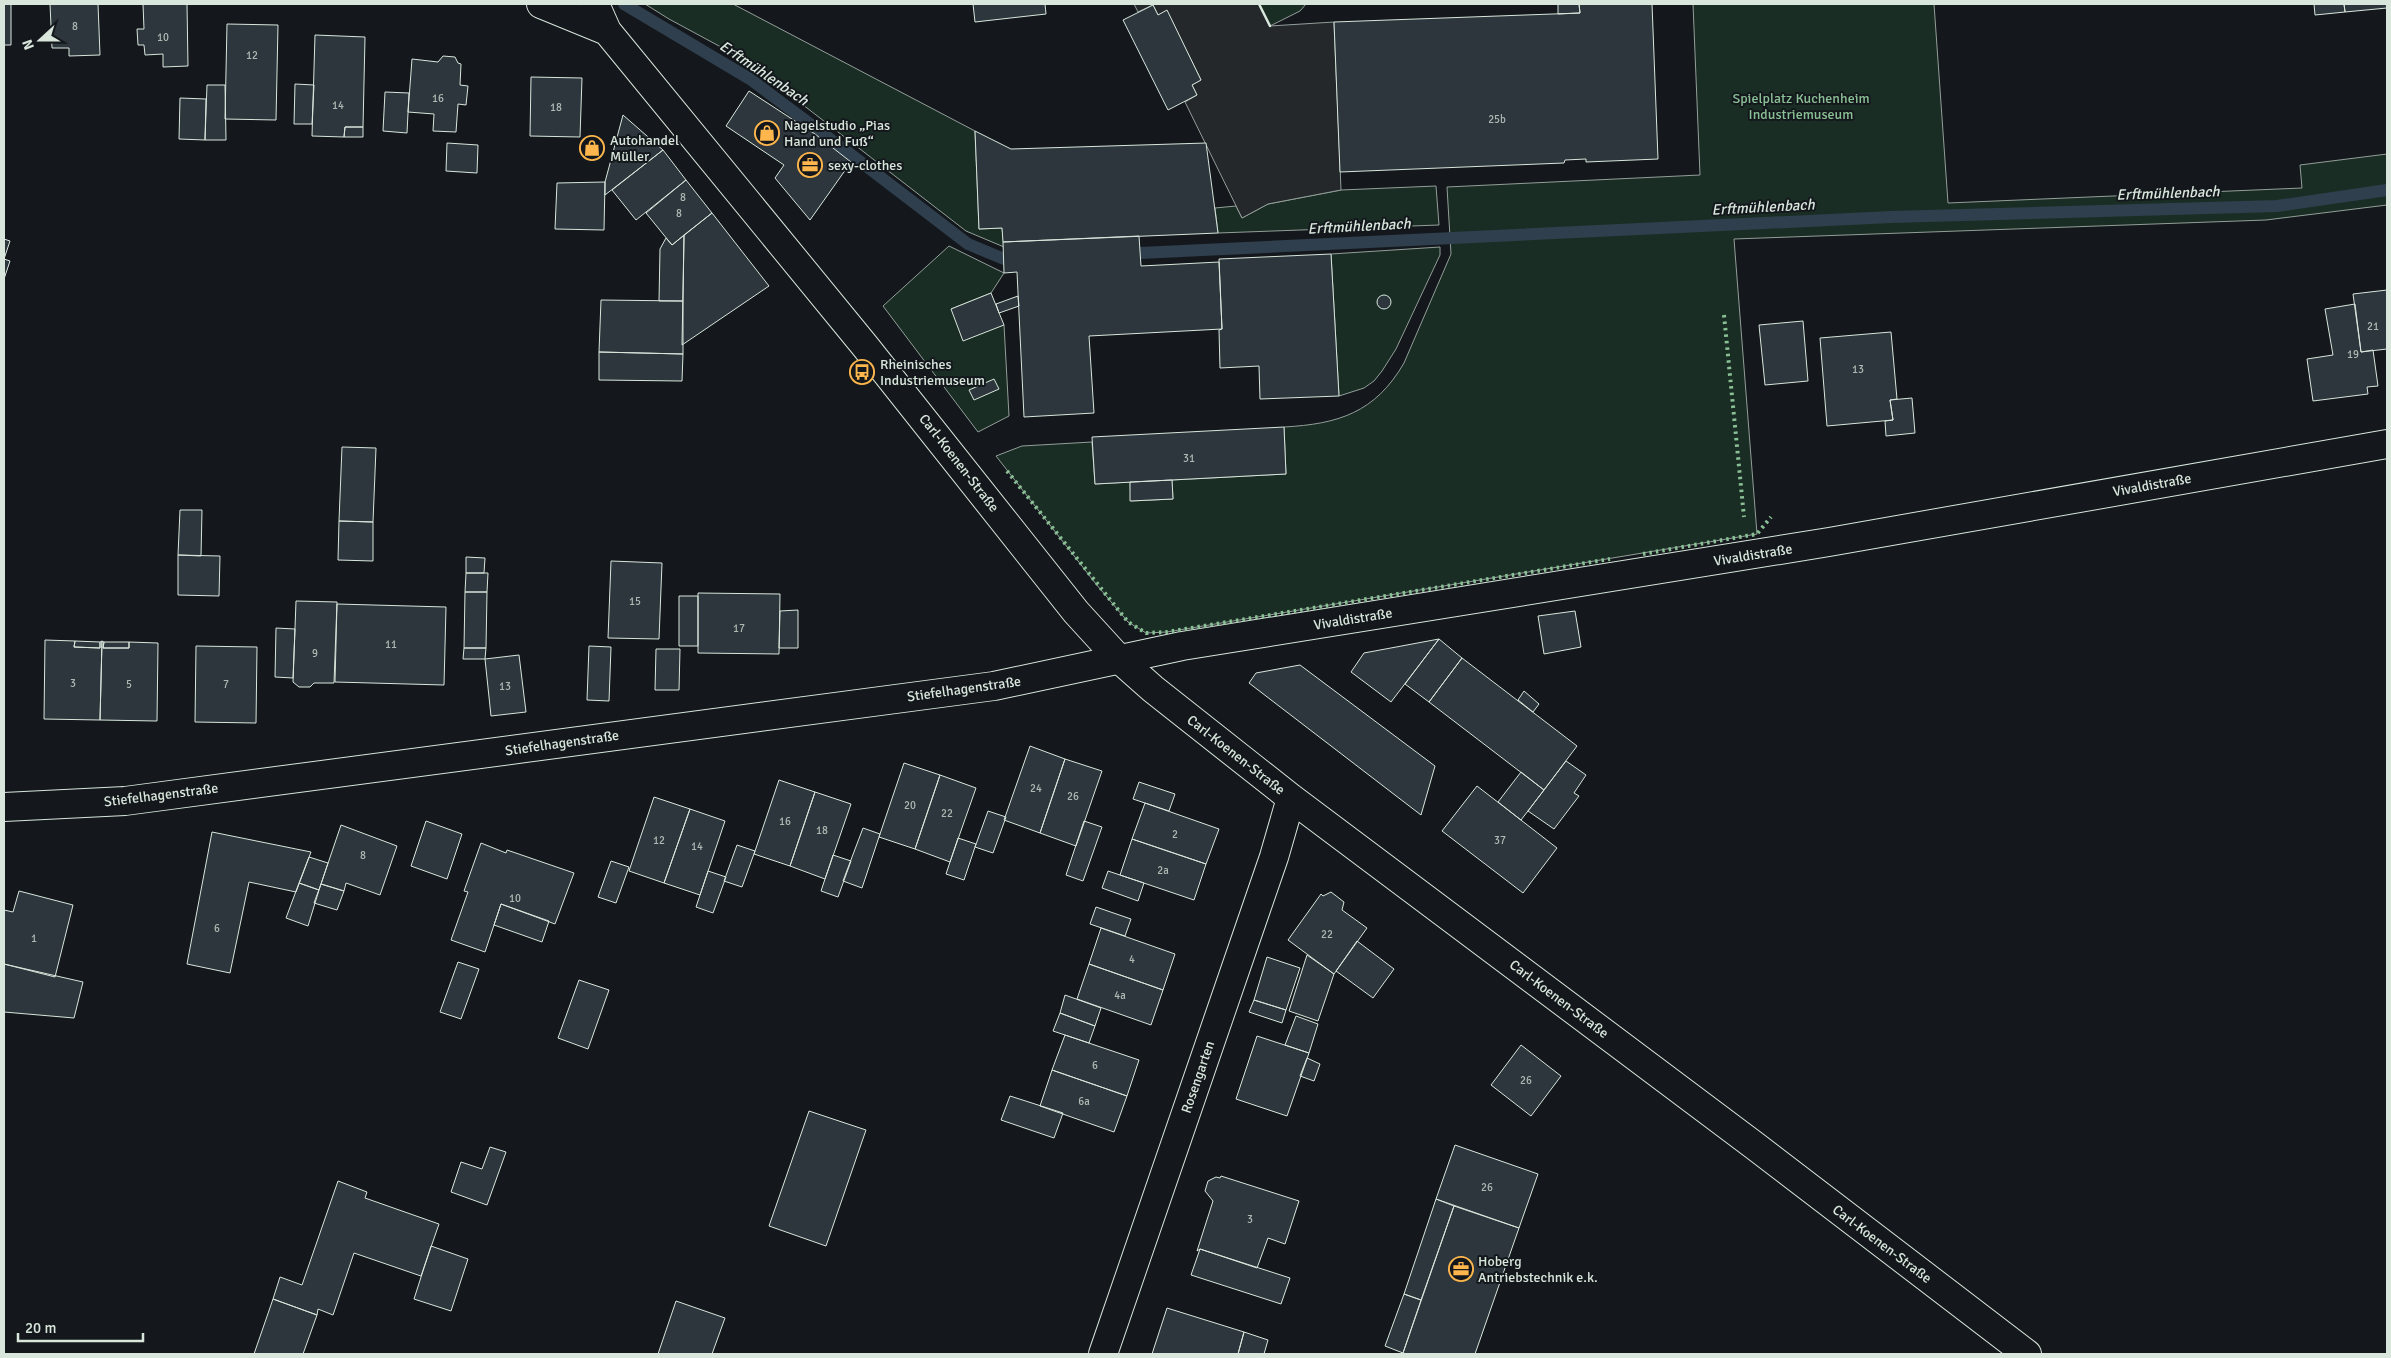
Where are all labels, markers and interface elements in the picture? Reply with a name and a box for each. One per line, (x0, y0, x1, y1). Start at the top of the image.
north arrow (15, 15, 65, 65)
house number: 8 (72, 20, 78, 33)
house number: 10 (157, 31, 169, 44)
text: N (19, 37, 38, 52)
water label: Erftmühlenbach (716, 37, 813, 110)
house number: 12 (246, 49, 258, 62)
park label: Spielplatz Kuchenheim Industriemuseum (1732, 90, 1870, 123)
house number: 16 (432, 92, 444, 105)
house number: 14 (332, 99, 344, 112)
house number: 18 (550, 101, 562, 114)
house number: 25b (1488, 113, 1506, 126)
place label: Nagelstudio „Pias Hand und Fuß“ (784, 117, 890, 150)
shop icon: Nagelstudio „Pias Hand und Fuß“ (754, 120, 780, 146)
place label: Autohandel Müller (610, 132, 679, 165)
shop icon: Autohandel Müller (579, 135, 605, 161)
office icon: sexy-clothes (797, 152, 823, 178)
place label: sexy-clothes (828, 157, 902, 174)
water label: Erftmühlenbach (2116, 182, 2221, 204)
house number: 8 (680, 191, 686, 204)
water label: Erftmühlenbach (1711, 195, 1816, 219)
house number: 8 (676, 207, 682, 220)
water label: Erftmühlenbach (1307, 214, 1412, 238)
house number: 21 (2367, 320, 2379, 333)
house number: 19 (2347, 348, 2359, 361)
place label: Rheinisches Industriemuseum (880, 356, 985, 389)
bus stop icon: Rheinisches Industriemuseum (849, 359, 875, 385)
house number: 13 (1852, 363, 1864, 376)
street label: Carl-Koenen-Straße (915, 411, 1003, 515)
house number: 31 (1183, 452, 1195, 465)
street label: Vivaldistraße (2111, 470, 2193, 500)
street label: Vivaldistraße (1713, 540, 1793, 570)
house number: 15 (629, 595, 641, 608)
street label: Vivaldistraße (1313, 604, 1393, 634)
house number: 17 (733, 622, 745, 635)
house number: 11 (385, 638, 397, 651)
house number: 9 (312, 647, 318, 660)
street label: Stiefelhagenstraße (906, 673, 1022, 705)
house number: 3 (70, 677, 76, 690)
house number: 5 (126, 678, 132, 691)
house number: 7 (223, 678, 229, 691)
house number: 13 (499, 680, 511, 693)
street label: Carl-Koenen-Straße (1184, 711, 1288, 799)
street label: Stiefelhagenstraße (504, 727, 620, 759)
street label: Stiefelhagenstraße (103, 780, 219, 810)
house number: 24 (1030, 782, 1042, 795)
house number: 26 (1067, 790, 1079, 803)
house number: 20 (904, 799, 916, 812)
house number: 22 (941, 807, 953, 820)
house number: 16 (779, 815, 791, 828)
house number: 18 (816, 824, 828, 837)
house number: 2 (1172, 828, 1178, 841)
house number: 12 (653, 834, 665, 847)
house number: 37 (1494, 834, 1506, 847)
house number: 14 (691, 840, 703, 853)
house number: 8 (360, 849, 366, 862)
house number: 2a (1157, 864, 1169, 877)
house number: 10 (509, 892, 521, 905)
house number: 6 (214, 922, 220, 935)
house number: 22 (1321, 928, 1333, 941)
house number: 1 (31, 932, 37, 945)
house number: 4 (1129, 953, 1135, 966)
street label: Carl-Koenen-Straße (1506, 956, 1612, 1042)
house number: 4a (1114, 989, 1126, 1002)
street label: Rosengarten (1178, 1038, 1218, 1116)
house number: 6 (1092, 1059, 1098, 1072)
house number: 26 (1520, 1074, 1532, 1087)
house number: 6a (1078, 1095, 1090, 1108)
house number: 26 (1481, 1181, 1493, 1194)
street label: Carl-Koenen-Straße (1829, 1201, 1935, 1287)
house number: 3 (1247, 1213, 1253, 1226)
place label: Hoberg Antriebstechnik e.k. (1478, 1253, 1598, 1286)
office icon: Hoberg Antriebstechnik e.k. (1448, 1256, 1474, 1282)
scale bar (18, 1310, 142, 1342)
text: 20 m (25, 1319, 56, 1337)

